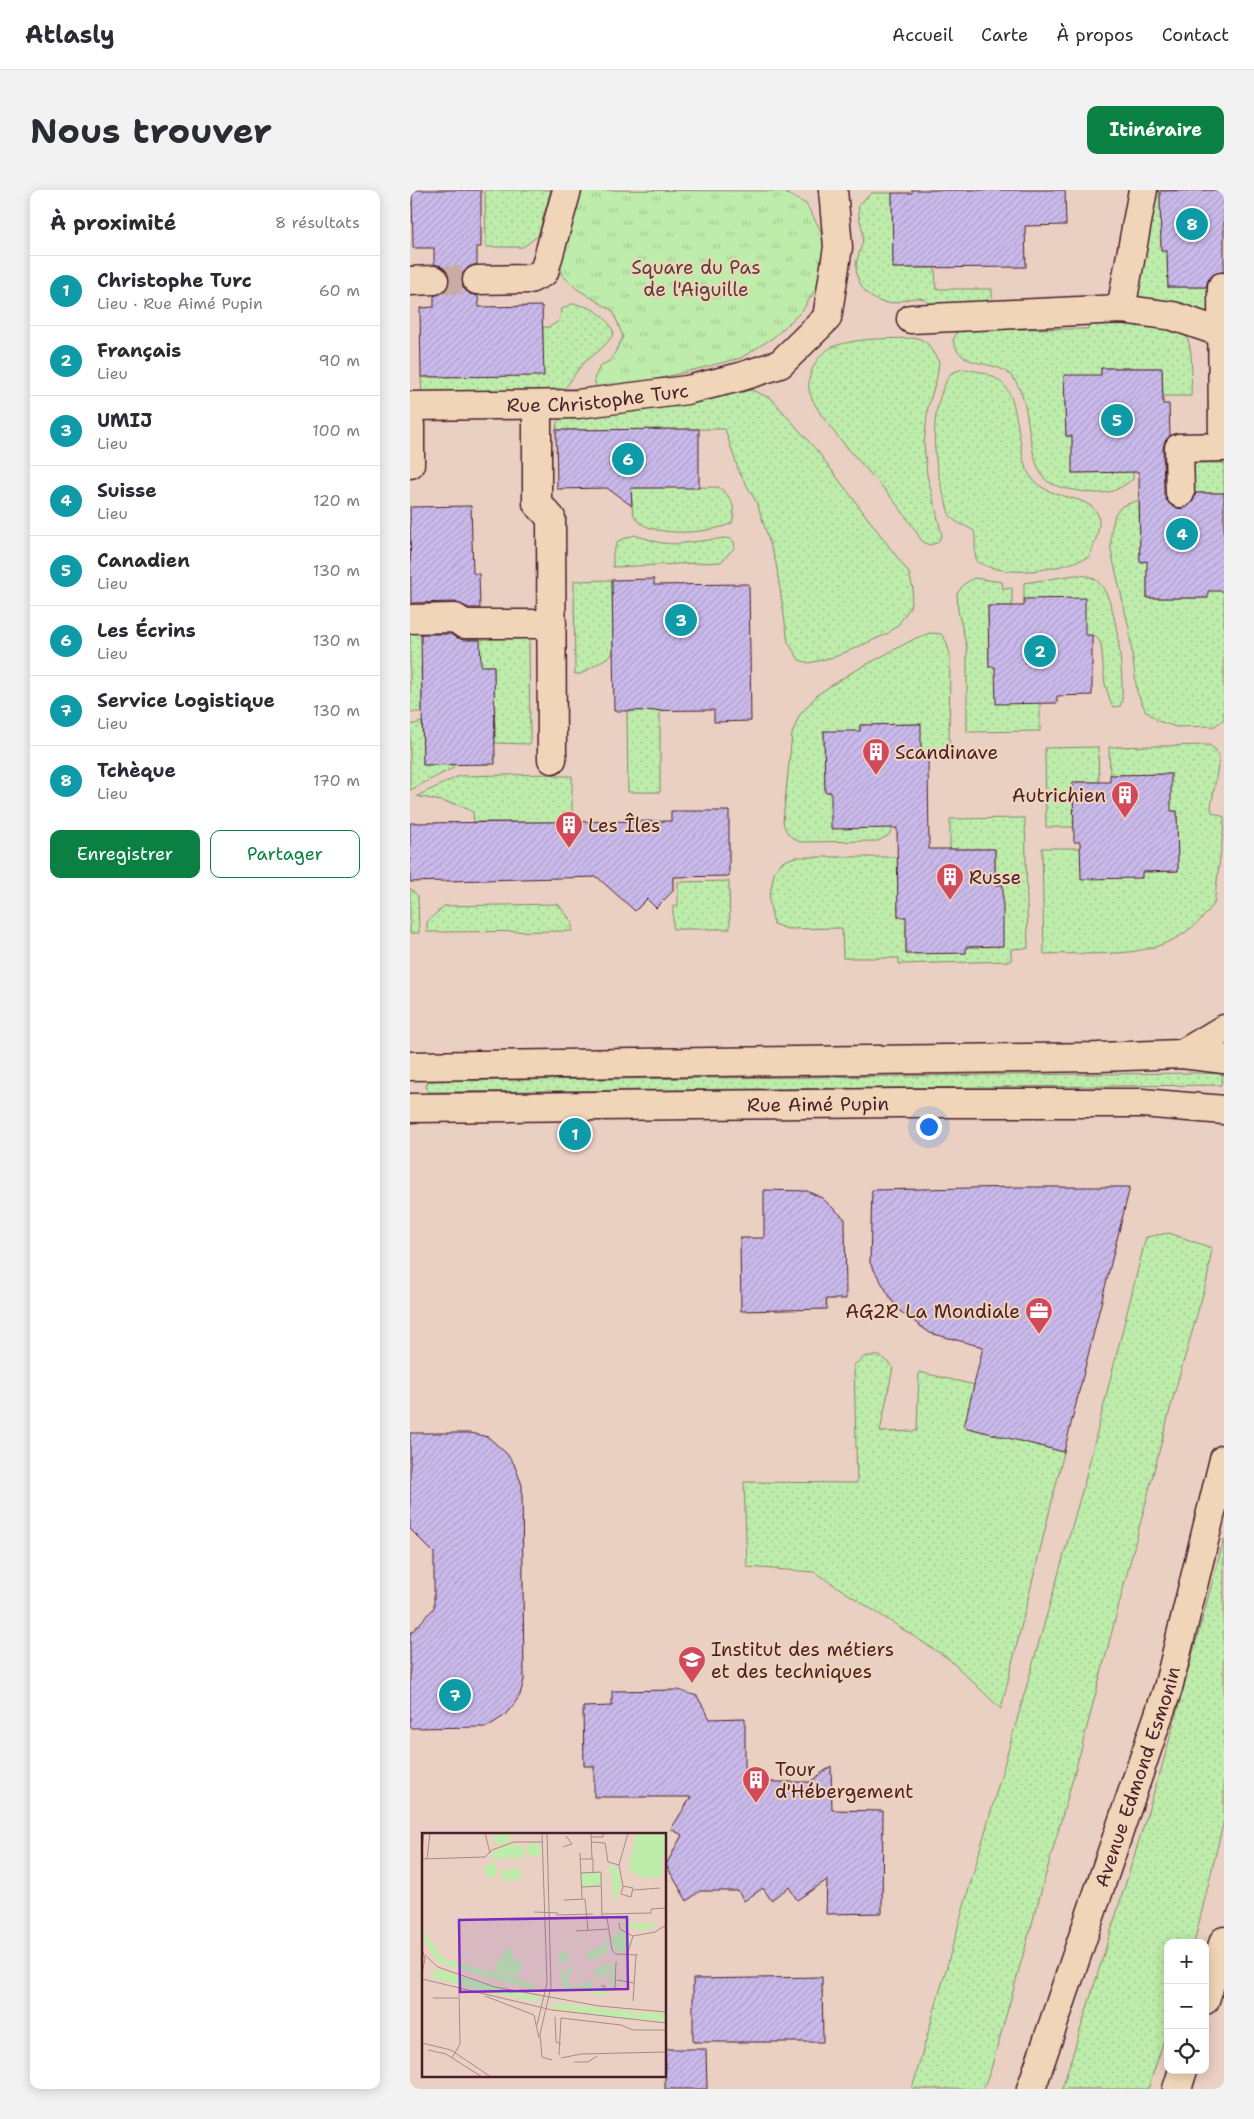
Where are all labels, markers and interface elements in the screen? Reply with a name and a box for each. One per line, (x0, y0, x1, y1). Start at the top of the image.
text: Atlasly (25, 19, 115, 51)
text: Accueil (892, 23, 953, 47)
text: Carte (981, 23, 1028, 47)
text: À propos (1056, 23, 1134, 47)
text: Contact (1162, 23, 1229, 47)
button: Itinéraire (1087, 106, 1224, 154)
text: Nous trouver (30, 107, 272, 154)
pin: 8 (1176, 205, 1208, 243)
text: À proximité (50, 209, 176, 237)
text: 8 résultats (275, 212, 360, 233)
park label: Square du Pas de l'Aiguille (631, 255, 761, 302)
text: Christophe Turc (97, 268, 252, 293)
text: 1 (62, 280, 70, 301)
text: 60 m (319, 280, 360, 301)
text: Lieu · Rue Aimé Pupin (97, 293, 263, 314)
text: Français (97, 338, 181, 363)
text: 2 (60, 350, 72, 371)
text: 90 m (319, 350, 360, 371)
text: Lieu (97, 363, 128, 384)
street label: Rue Christophe Turc (506, 377, 690, 417)
pin: 5 (1101, 401, 1133, 439)
text: UMIJ (97, 408, 152, 433)
text: 3 (60, 420, 72, 441)
text: 100 m (312, 420, 360, 441)
text: Lieu (97, 433, 128, 454)
pin: 6 (612, 440, 644, 478)
text: Suisse (97, 478, 157, 503)
text: 4 (60, 490, 72, 511)
text: 120 m (313, 490, 360, 511)
text: Lieu (97, 503, 128, 524)
pin: 4 (1166, 515, 1198, 553)
text: Canadien (97, 548, 190, 573)
text: 5 (61, 560, 71, 581)
text: 130 m (313, 560, 360, 581)
text: Lieu (97, 573, 128, 594)
pin: 3 (665, 601, 697, 639)
text: Les Écrins (97, 618, 196, 643)
text: 6 (60, 630, 72, 651)
text: 130 m (313, 630, 360, 651)
pin: 2 (1024, 632, 1056, 670)
text: Lieu (97, 643, 128, 664)
text: Service Logistique (97, 688, 275, 713)
text: 7 (60, 700, 72, 721)
text: 130 m (313, 700, 360, 721)
text: Lieu (97, 713, 128, 734)
building icon: Scandinave (861, 737, 891, 776)
place label: Scandinave (895, 740, 998, 765)
text: Tchèque (97, 758, 176, 783)
text: 8 (60, 770, 72, 791)
text: 170 m (313, 770, 360, 791)
building icon: Autrichien (1110, 780, 1140, 819)
text: Lieu (97, 783, 128, 804)
place label: Autrichien (1012, 783, 1106, 808)
building icon: Les Îles (554, 810, 584, 849)
place label: Les Îles (588, 812, 660, 838)
button: Enregistrer (50, 830, 200, 878)
button: Partager (210, 830, 360, 878)
building icon: Russe (935, 862, 965, 901)
place label: Russe (969, 865, 1021, 890)
street label: Rue Aimé Pupin (747, 1091, 889, 1117)
your location (916, 1114, 942, 1140)
pin: 1 (559, 1115, 591, 1153)
office icon: AG2R La Mondiale (1024, 1296, 1054, 1335)
place label: AG2R La Mondiale (845, 1299, 1020, 1324)
place label: Institut des métiers et des techniques (711, 1637, 894, 1684)
school or university icon: Institut des métiers et des techniques (677, 1645, 707, 1684)
street label: Avenue Edmond Esmonin (1088, 1664, 1185, 1890)
pin: 7 (439, 1676, 471, 1714)
place label: Tour d'Hébergement (775, 1757, 913, 1804)
building icon: Tour d'Hébergement (741, 1765, 771, 1804)
inset map (422, 1833, 666, 2076)
map controls (1164, 1939, 1209, 2074)
button: + (1164, 1939, 1209, 1984)
button: − (1164, 1984, 1209, 2029)
button: locate (1164, 2029, 1209, 2074)

